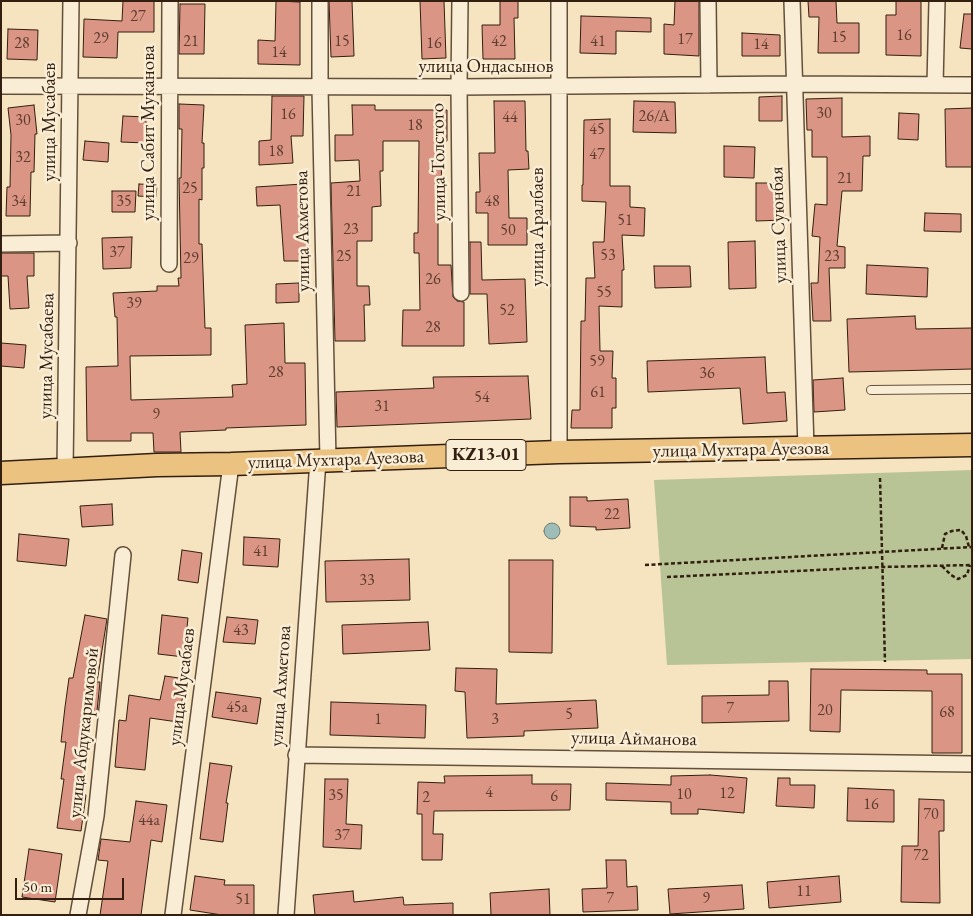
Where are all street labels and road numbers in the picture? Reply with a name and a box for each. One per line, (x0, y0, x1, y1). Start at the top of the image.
street label: улица Сабит Муканова (138, 45, 160, 221)
street label: улица Ондасынов (418, 56, 554, 78)
street label: улица Мусабаев (39, 63, 61, 181)
street label: улица Толстого (427, 103, 451, 221)
street label: улица Суюнбая (766, 166, 792, 284)
street label: улица Аралбаев (527, 167, 549, 287)
street label: улица Ахметова (291, 170, 315, 292)
street label: улица Мусабаева (34, 293, 60, 419)
street label: улица Мухтара Ауезова (653, 437, 829, 463)
road number: KZ13-01 (446, 440, 526, 470)
street label: улица Мухтара Ауезова (247, 446, 425, 474)
street label: улица Ахметова (265, 625, 297, 747)
street label: улица Мусабаев (163, 627, 201, 747)
street label: улица Абдукаримовой (64, 647, 104, 819)
street label: улица Айманова (571, 727, 697, 751)

